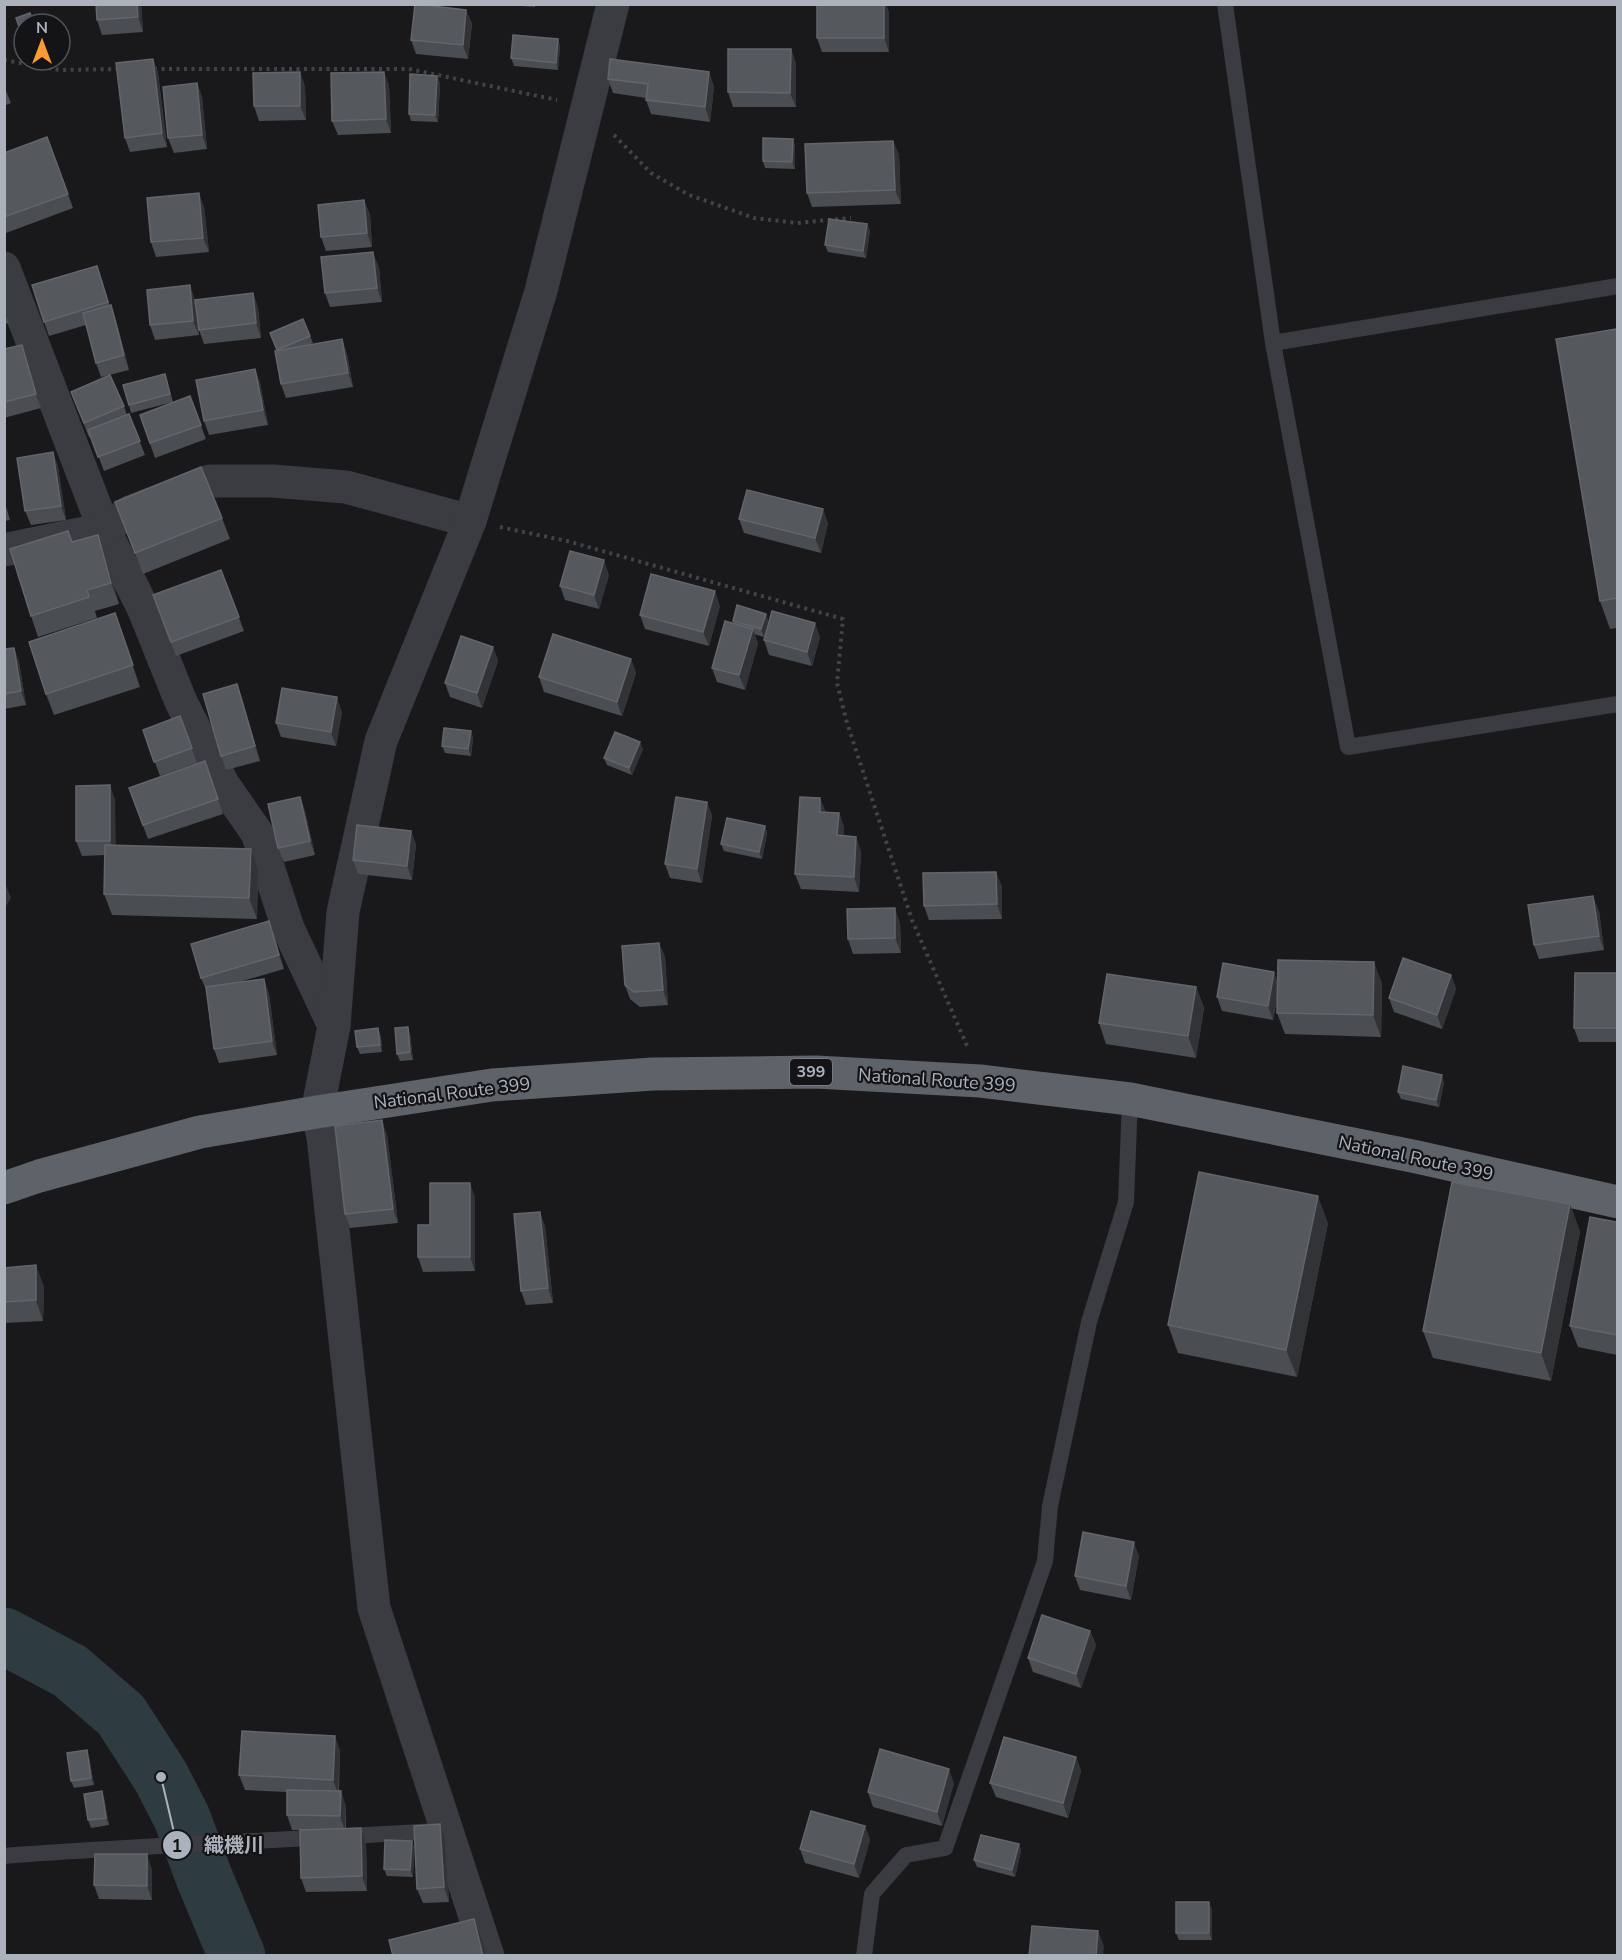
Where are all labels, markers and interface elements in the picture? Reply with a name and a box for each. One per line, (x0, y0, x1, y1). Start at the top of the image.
north arrow (12, 12, 72, 72)
text: N (36, 17, 48, 39)
road number: 399 (790, 1059, 832, 1085)
street label: National Route 399 (857, 1063, 1017, 1097)
street label: National Route 399 (372, 1071, 532, 1115)
street label: National Route 399 (1336, 1130, 1496, 1186)
callout: 織機川 (162, 1826, 276, 1864)
text: 織機川 (204, 1832, 264, 1859)
text: 1 (172, 1834, 182, 1858)

